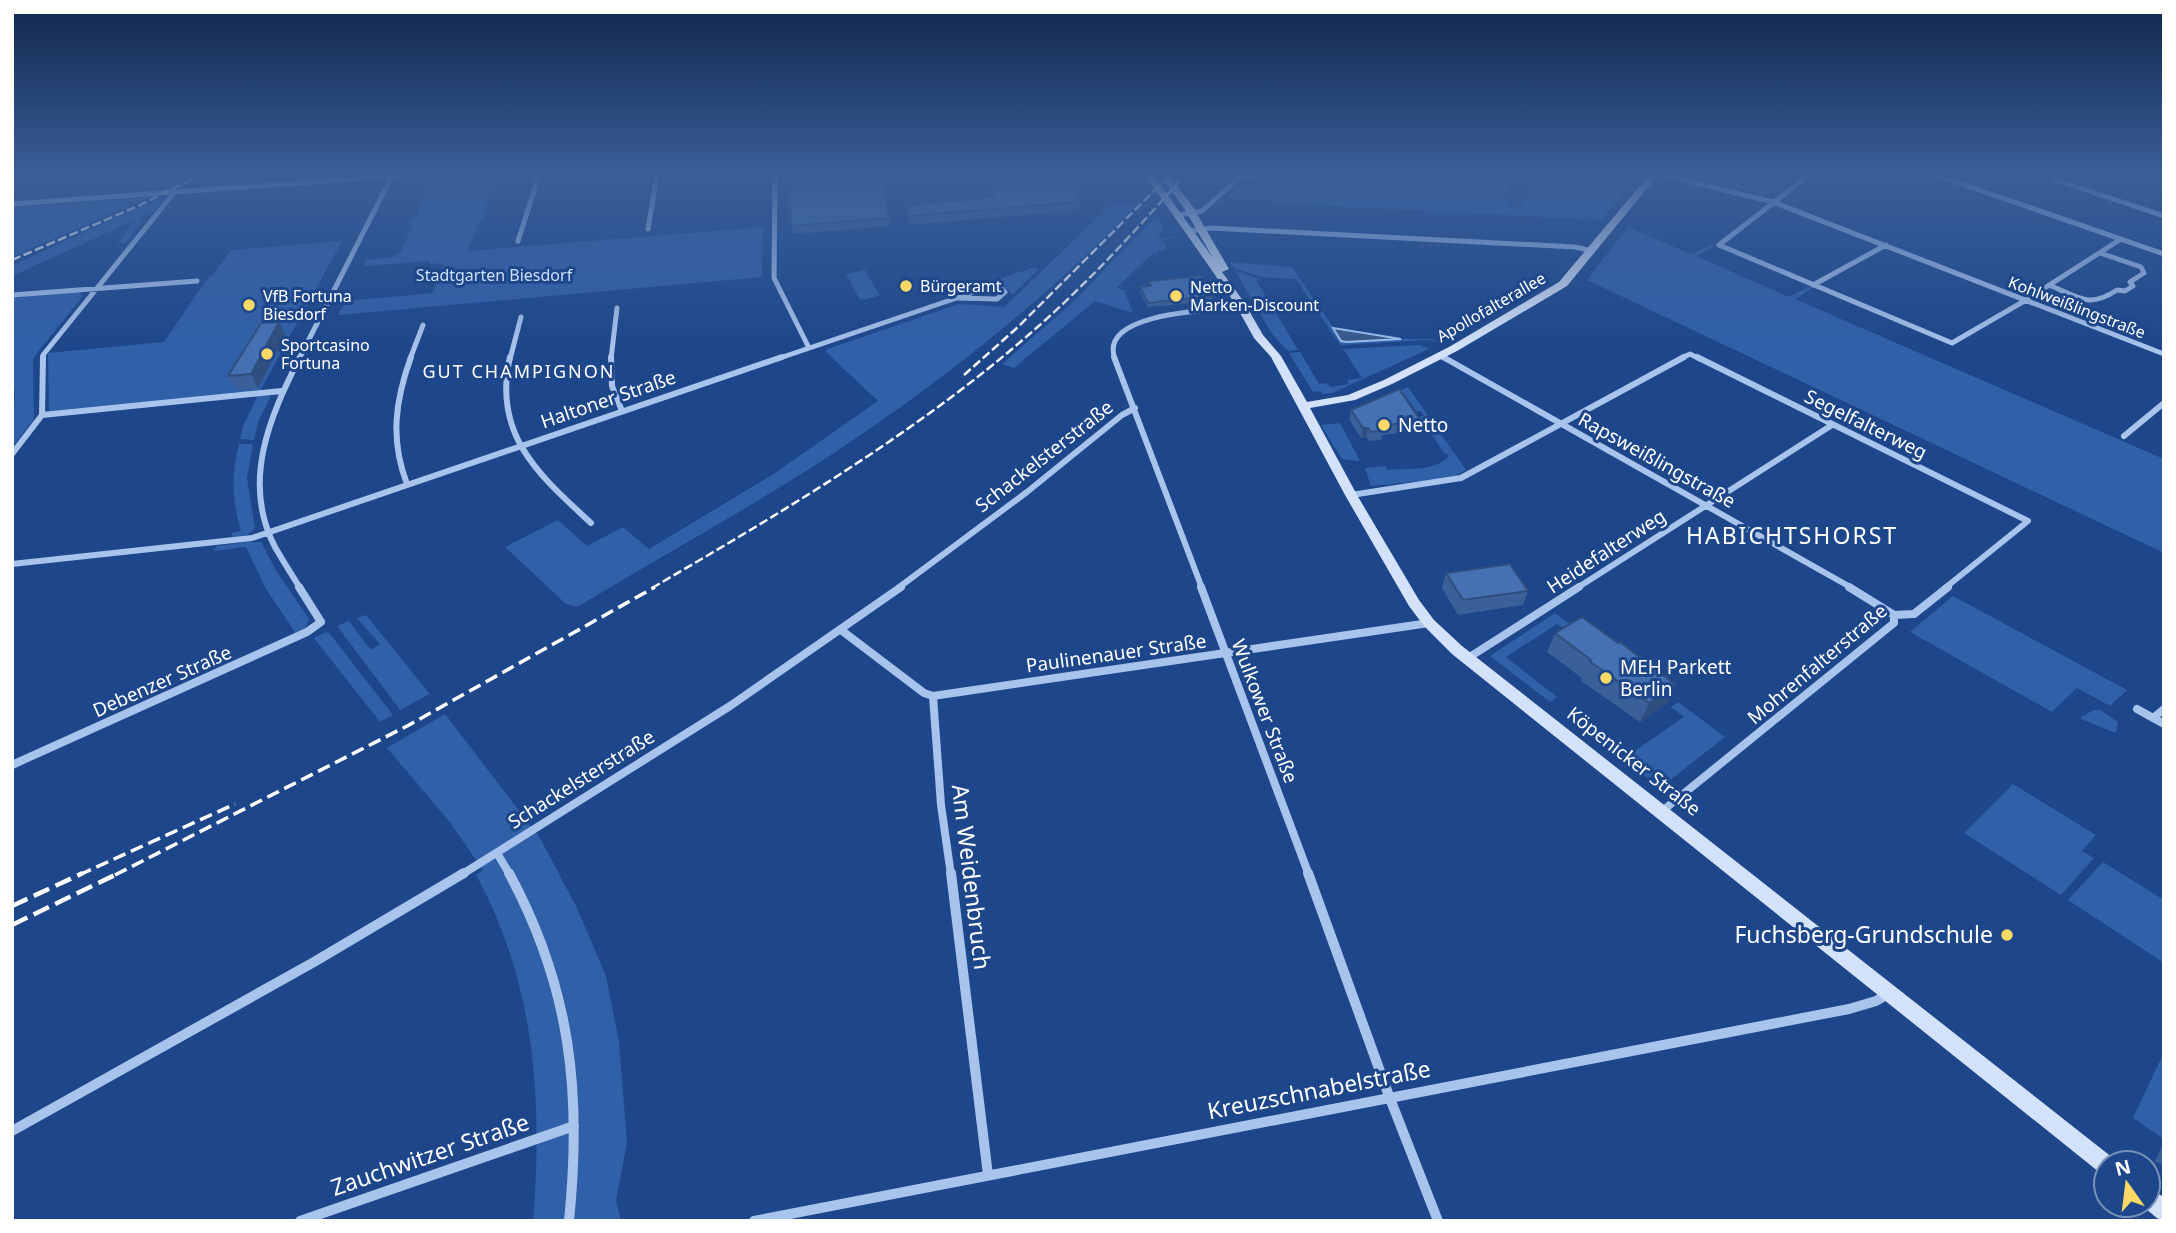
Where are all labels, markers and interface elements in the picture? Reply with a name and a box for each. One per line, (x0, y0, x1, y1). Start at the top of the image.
park label: Stadtgarten Biesdorf (416, 264, 574, 286)
street label: Apollofalterallee (1432, 267, 1550, 347)
street label: Kohlweißlingstraße (2005, 271, 2149, 343)
place label: Bürgeramt (920, 275, 1002, 297)
place label: Netto Marken-Discount (1190, 276, 1319, 316)
marker: Bürgeramt (898, 278, 914, 294)
place label: VfB Fortuna Biesdorf (263, 285, 352, 325)
marker: Netto Marken-Discount (1168, 288, 1184, 304)
marker: VfB Fortuna Biesdorf (241, 297, 257, 313)
place label: Sportcasino Fortuna (281, 334, 370, 374)
marker: Sportcasino Fortuna (259, 346, 275, 362)
district label: GUT CHAMPIGNON (422, 359, 616, 383)
street label: Haltoner Straße (537, 364, 679, 434)
street label: Segelfalterweg (1800, 383, 1932, 465)
street label: Schackelsterstraße (970, 394, 1118, 518)
street label: Rapsweißlingstraße (1574, 406, 1740, 514)
place label: Netto (1398, 412, 1448, 438)
marker: Netto (1376, 417, 1392, 433)
street label: Heidefalterweg (1541, 503, 1671, 599)
district label: HABICHTSHORST (1686, 519, 1898, 551)
street label: Mohrenfalterstraße (1742, 598, 1892, 730)
street label: Paulinenauer Straße (1024, 627, 1208, 679)
street label: Wulkower Straße (1226, 635, 1304, 787)
street label: Debenzer Straße (89, 639, 235, 723)
place label: MEH Parkett Berlin (1620, 654, 1732, 702)
marker: MEH Parkett Berlin (1598, 670, 1614, 686)
street label: Köpenicker Straße (1562, 701, 1706, 821)
street label: Schackelsterstraße (503, 723, 659, 835)
street label: Am Weidenbruch (945, 782, 999, 971)
place label: Fuchsberg-Grundschule (1734, 918, 1993, 950)
marker: Fuchsberg-Grundschule (1999, 927, 2015, 943)
street label: Kreuzschnabelstraße (1205, 1052, 1433, 1126)
street label: Zauchwitzer Straße (326, 1105, 533, 1203)
north arrow (2092, 1149, 2162, 1219)
text: N (2112, 1153, 2134, 1182)

